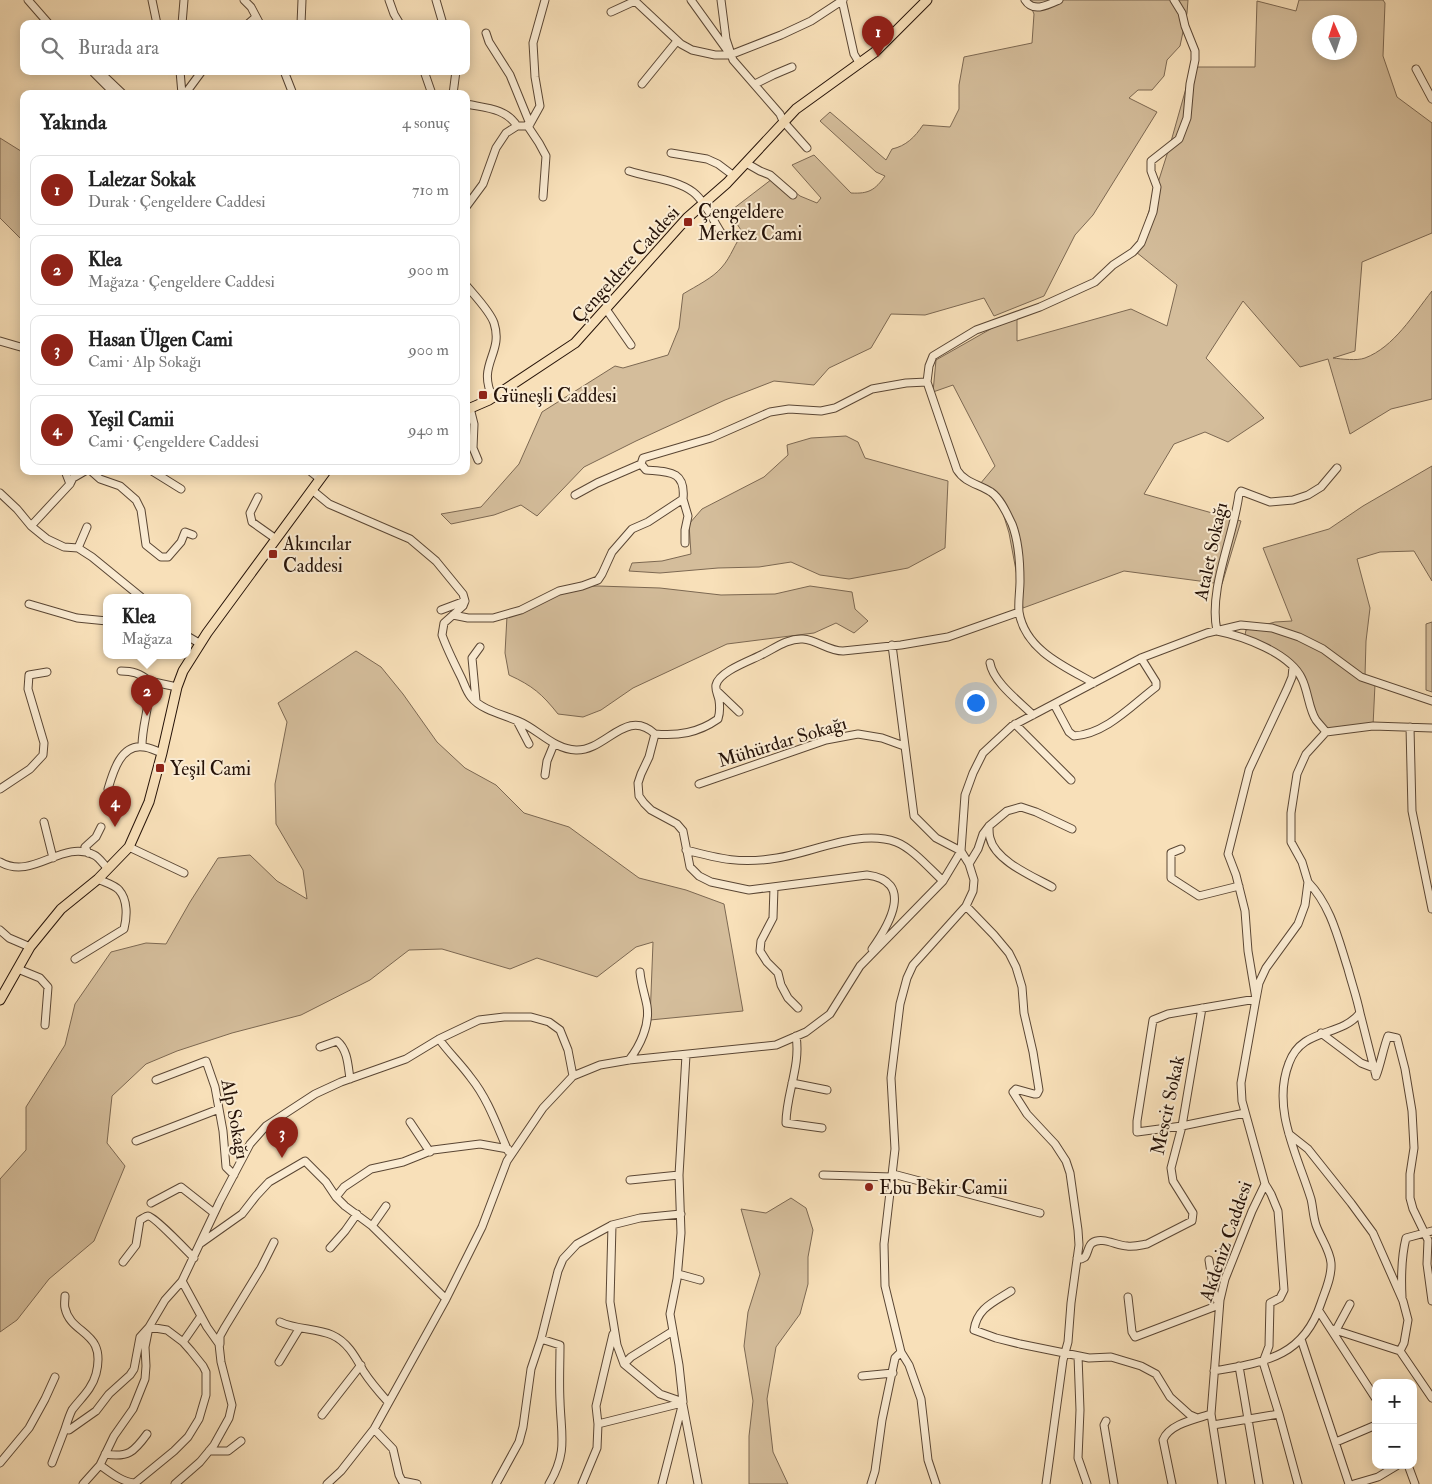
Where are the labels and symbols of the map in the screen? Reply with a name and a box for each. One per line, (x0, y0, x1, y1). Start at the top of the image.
north arrow (1312, 15, 1357, 60)
pin: 1 (862, 16, 894, 57)
place label: Çengeldere Merkez Cami (698, 200, 802, 246)
street label: Çengeldere Caddesi (567, 201, 685, 328)
marker: Çengeldere Merkez Cami (682, 216, 694, 228)
place label: Güneşli Caddesi (493, 384, 617, 408)
marker: Güneşli Caddesi (477, 389, 489, 401)
street label: Atalet Sokağı (1189, 500, 1233, 603)
place label: Akıncılar Caddesi (282, 532, 351, 578)
marker: Akıncılar Caddesi (267, 548, 279, 560)
pin: 2 (131, 675, 163, 716)
your location (963, 690, 989, 716)
street label: Mühürdar Sokağı (715, 711, 850, 773)
place label: Yeşil Cami (170, 757, 251, 781)
marker: Yeşil Cami (154, 762, 166, 774)
pin: 4 (99, 786, 131, 827)
street label: Mescit Sokak (1146, 1053, 1190, 1157)
street label: Alp Sokağı (214, 1076, 255, 1162)
pin: 3 (266, 1117, 298, 1158)
place label: Ebu Bekir Camii (879, 1176, 1008, 1200)
street label: Akdeniz Caddesi (1194, 1178, 1258, 1306)
marker: Ebu Bekir Camii (863, 1181, 875, 1193)

